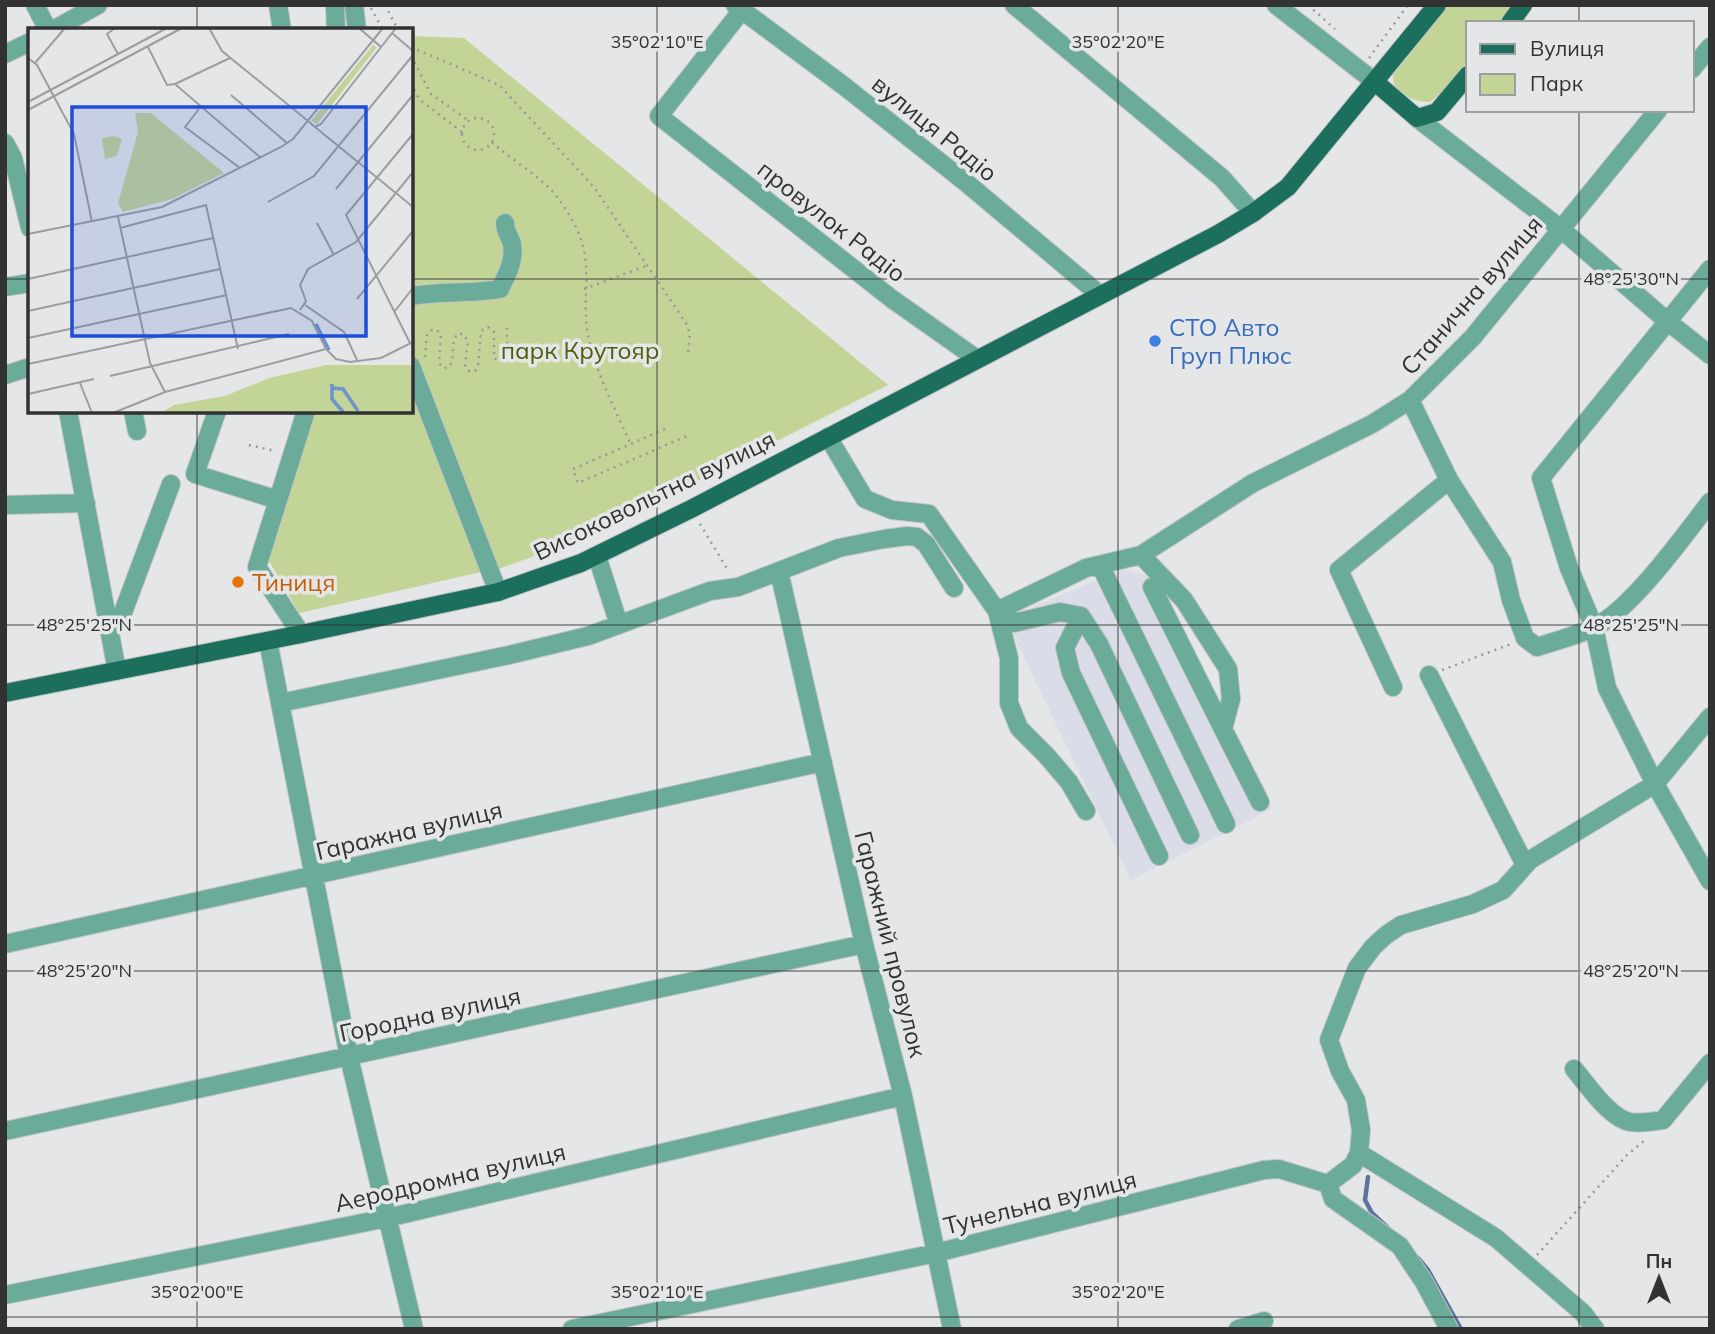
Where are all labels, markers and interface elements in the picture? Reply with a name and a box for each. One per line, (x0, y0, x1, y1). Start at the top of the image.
legend (1466, 21, 1694, 112)
inset map (28, 28, 413, 413)
text: 35°02'10"E (610, 30, 704, 53)
text: 35°02'20"E (1071, 30, 1165, 53)
text: Вулиця (1530, 35, 1604, 61)
street label: вулиця Радіо (866, 68, 1004, 188)
text: Парк (1530, 70, 1584, 96)
street label: провулок Радіо (752, 154, 912, 288)
street label: Станична вулиця (1394, 209, 1548, 381)
text: 48°25'30"N (1583, 267, 1679, 290)
place label: СТО Авто Груп Плюс (1169, 312, 1292, 370)
marker: СТО Авто Груп Плюс (1147, 333, 1163, 349)
park label: парк Крутояр (501, 335, 659, 365)
street label: Високовольтна вулиця (528, 423, 780, 567)
place label: Тиниця (252, 567, 335, 597)
marker: Тиниця (230, 574, 246, 590)
text: 48°25'25"N (36, 613, 132, 636)
text: 48°25'25"N (1583, 613, 1679, 636)
street label: Гаражна вулиця (313, 794, 505, 866)
street label: Гаражний провулок (848, 828, 934, 1060)
text: 48°25'20"N (36, 959, 132, 982)
text: 48°25'20"N (1583, 959, 1679, 982)
street label: Городна вулиця (337, 980, 523, 1048)
street label: Аеродромна вулиця (332, 1136, 568, 1218)
street label: Тунельна вулиця (940, 1164, 1140, 1240)
north arrow (1624, 1243, 1694, 1313)
text: Пн (1646, 1249, 1672, 1273)
text: 35°02'00"E (150, 1280, 244, 1303)
text: 35°02'10"E (610, 1280, 704, 1303)
text: 35°02'20"E (1071, 1280, 1165, 1303)

